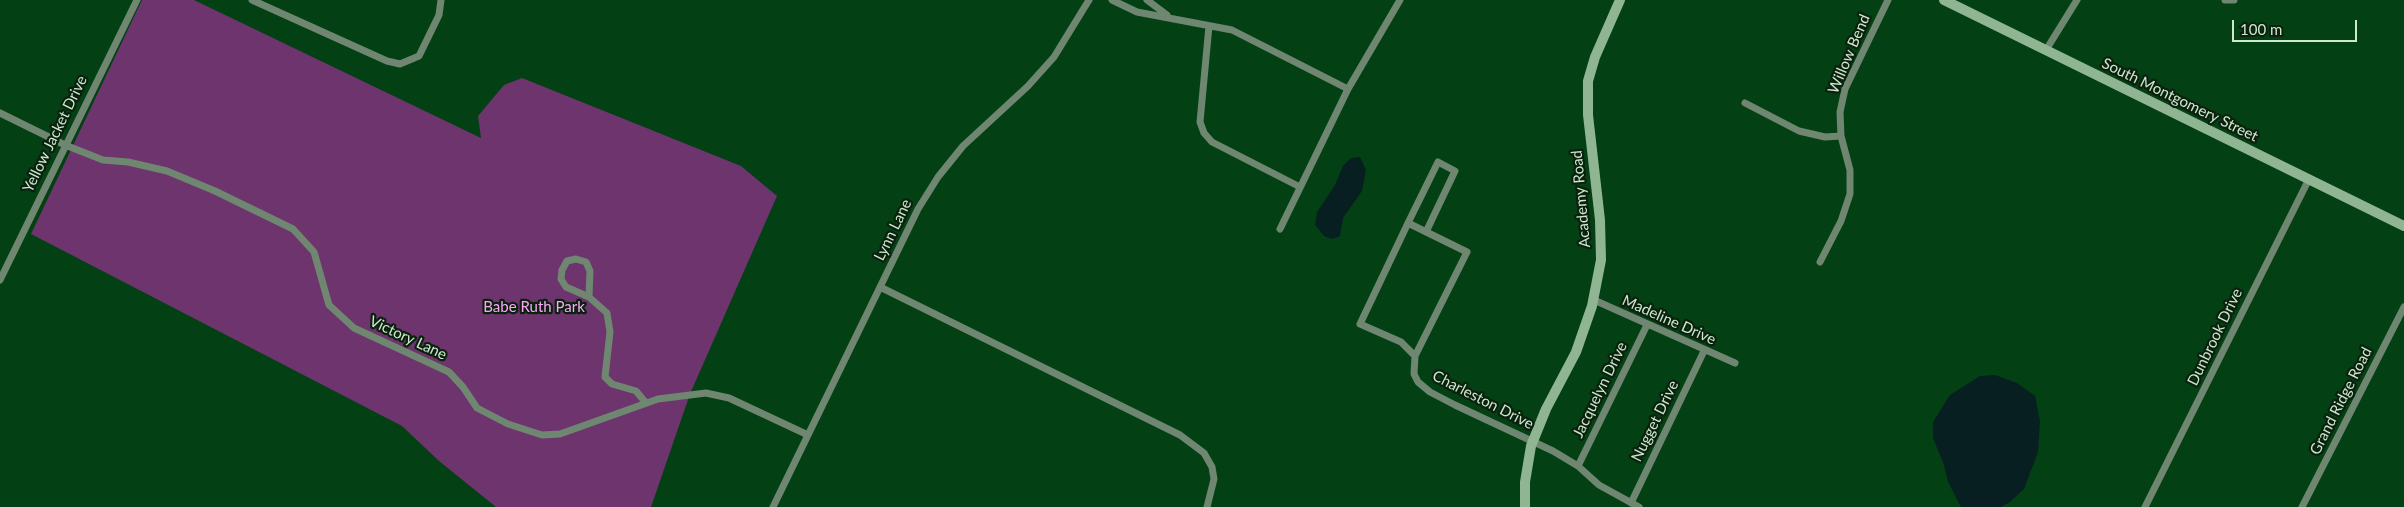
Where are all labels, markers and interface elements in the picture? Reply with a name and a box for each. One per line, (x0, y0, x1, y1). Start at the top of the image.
scale bar (2234, 10, 2359, 42)
street label: Willow Bend (1824, 12, 1874, 96)
text: 100 m (2240, 20, 2282, 38)
street label: South Montgomery Street (2099, 54, 2261, 146)
street label: Yellow Jacket Drive (19, 73, 91, 195)
street label: Academy Road (1568, 149, 1594, 249)
street label: Lynn Lane (870, 196, 916, 264)
street label: Dunbrook Drive (2184, 286, 2246, 388)
street label: Madeline Drive (1619, 291, 1719, 349)
park label: Babe Ruth Park (483, 298, 585, 316)
street label: Victory Lane (366, 312, 450, 364)
street label: Jacquelyn Drive (1569, 339, 1631, 441)
street label: Grand Ridge Road (2306, 344, 2376, 458)
street label: Charleston Drive (1429, 367, 1537, 433)
street label: Nugget Drive (1628, 378, 1682, 464)

